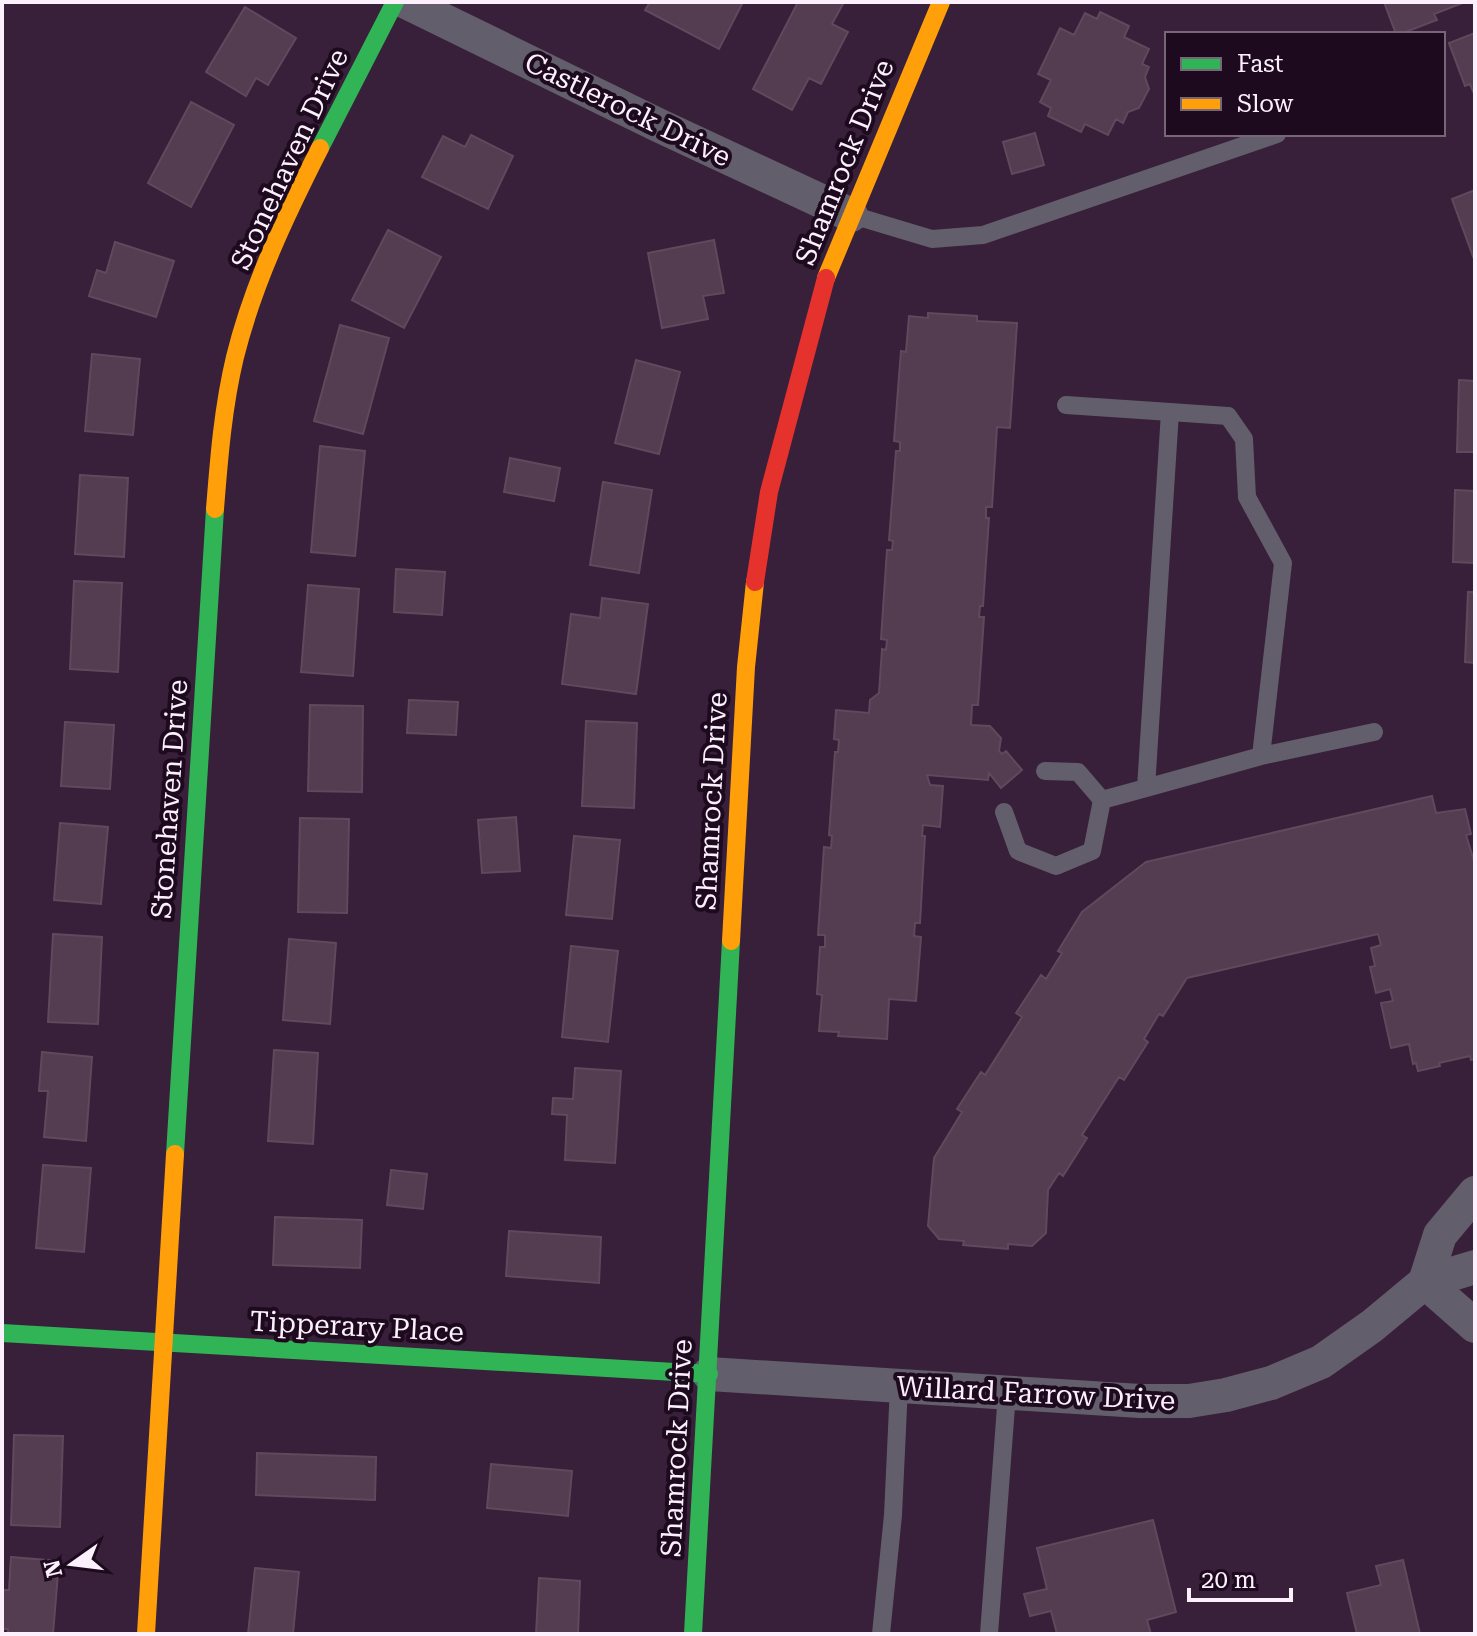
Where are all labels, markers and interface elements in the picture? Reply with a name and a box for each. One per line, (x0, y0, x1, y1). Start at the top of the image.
legend (1165, 32, 1445, 136)
street label: Stonehaven Drive (224, 44, 355, 275)
street label: Castlerock Drive (519, 45, 736, 174)
text: Fast (1237, 50, 1284, 78)
street label: Shamrock Drive (788, 55, 901, 270)
text: Slow (1237, 90, 1294, 118)
street label: Stonehaven Drive (145, 678, 194, 920)
street label: Shamrock Drive (689, 691, 734, 911)
street label: Tipperary Place (249, 1304, 465, 1349)
street label: Shamrock Drive (654, 1338, 699, 1558)
street label: Willard Farrow Drive (896, 1370, 1176, 1417)
north arrow (32, 1524, 112, 1604)
scale bar (1189, 1552, 1291, 1602)
text: N (39, 1557, 67, 1580)
text: 20 m (1201, 1566, 1256, 1594)

